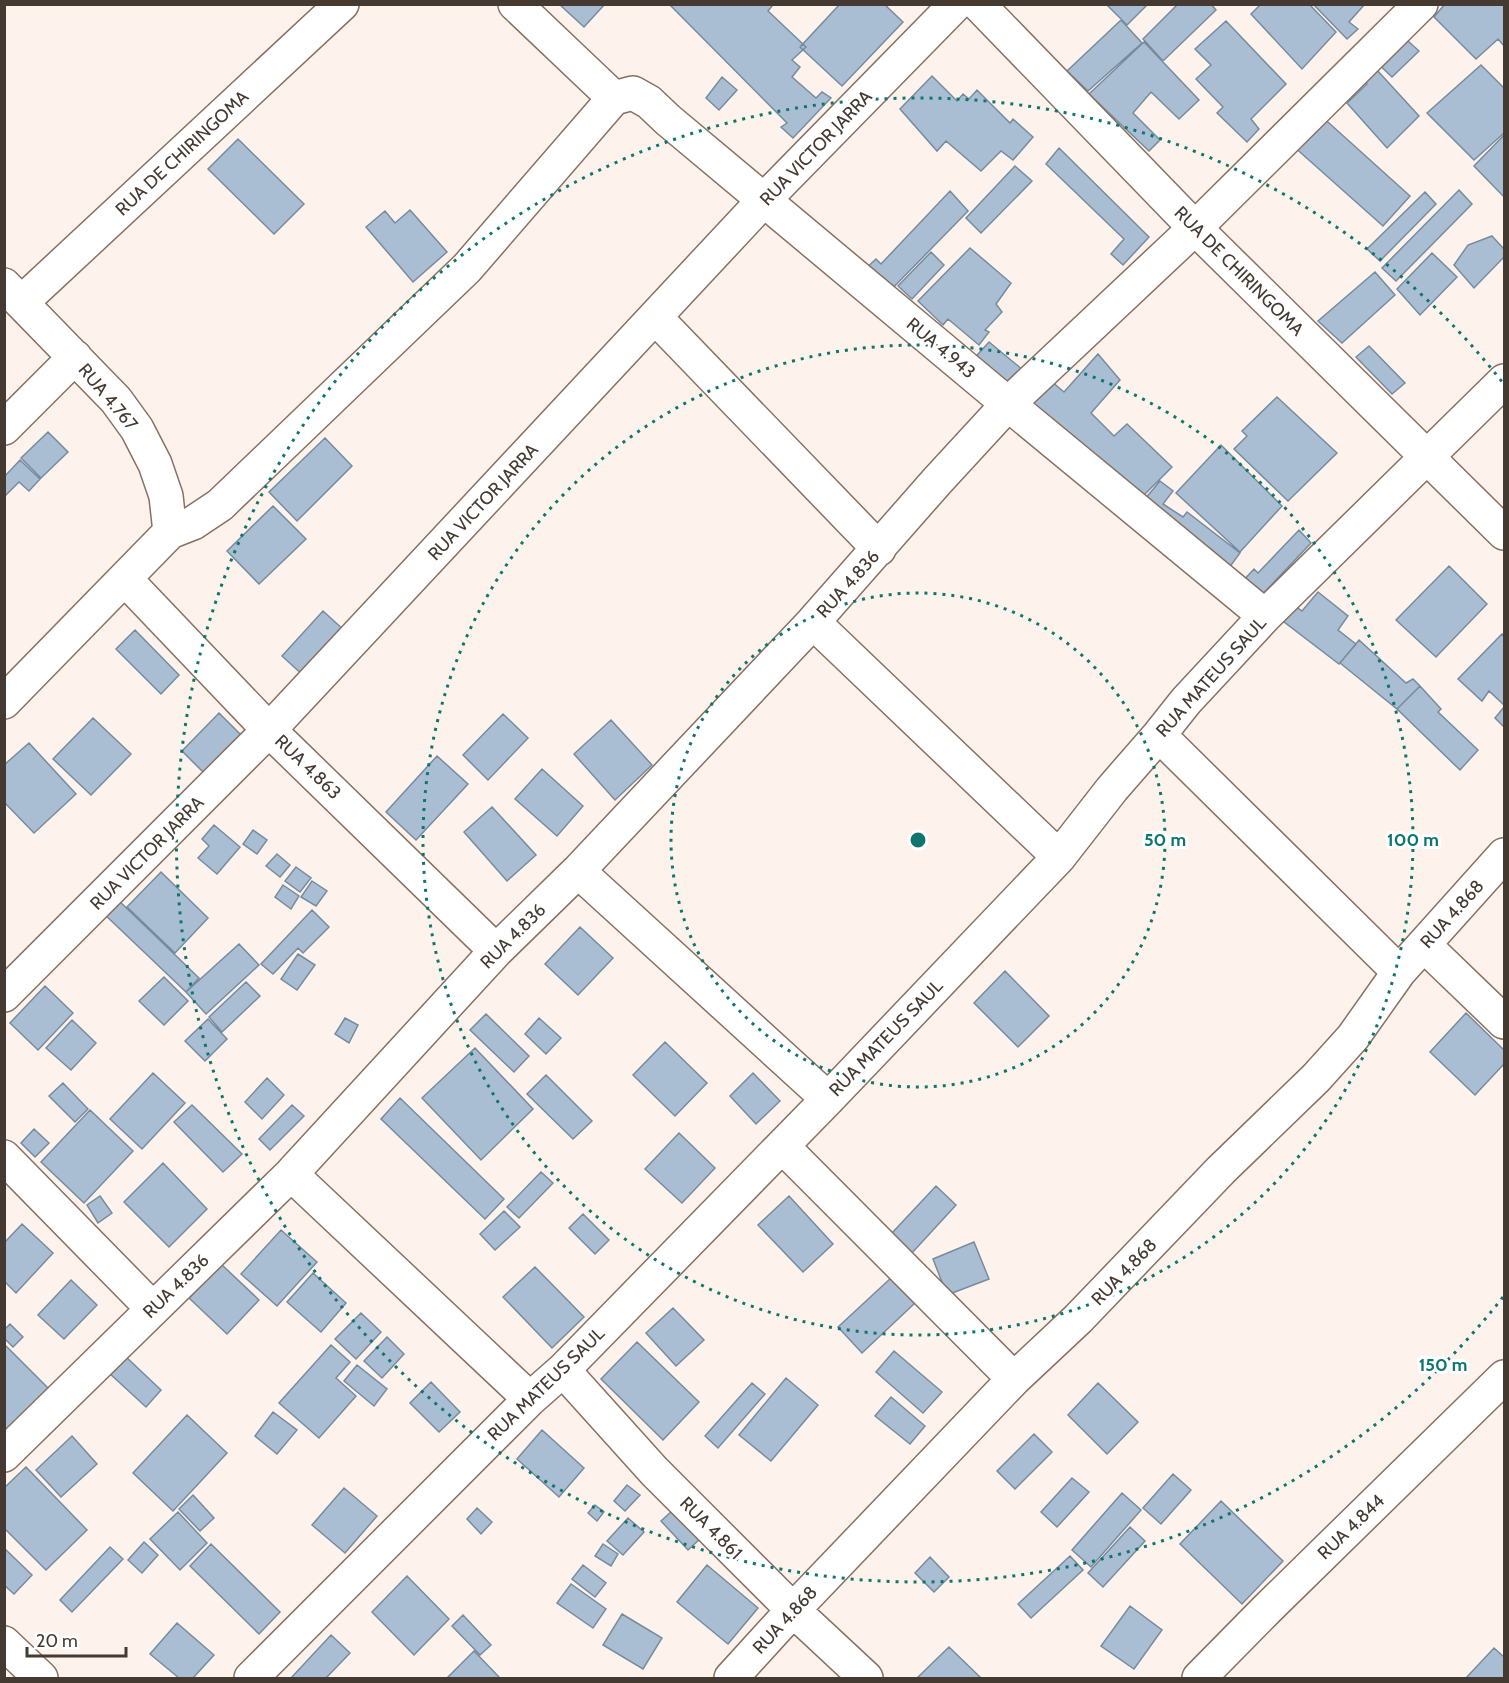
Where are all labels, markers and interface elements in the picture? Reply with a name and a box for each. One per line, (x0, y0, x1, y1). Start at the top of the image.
street label: RUA DE CHIRINGOMA (111, 86, 253, 220)
street label: RUA VICTOR JARRA (755, 86, 877, 210)
street label: RUA DE CHIRINGOMA (1170, 202, 1308, 340)
street label: RUA 4.943 (902, 313, 980, 383)
street label: RUA 4.767 (74, 359, 142, 435)
street label: RUA VICTOR JARRA (423, 439, 543, 565)
street label: RUA 4.836 (812, 546, 884, 622)
street label: RUA MATEUS SAUL (1151, 612, 1271, 742)
street label: RUA 4.863 (270, 730, 346, 804)
street label: RUA VICTOR JARRA (86, 792, 208, 914)
text: 50 m (1144, 829, 1186, 851)
text: 100 m (1387, 829, 1439, 851)
centre of rings (908, 830, 928, 850)
street label: RUA 4.868 (1416, 875, 1488, 953)
street label: RUA 4.836 (476, 899, 550, 973)
street label: RUA MATEUS SAUL (825, 975, 947, 1101)
street label: RUA 4.868 (1087, 1234, 1161, 1310)
street label: RUA 4.836 (138, 1249, 214, 1323)
street label: RUA MATEUS SAUL (483, 1323, 609, 1445)
text: 150 m (1419, 1354, 1467, 1376)
street label: RUA 4.844 (1313, 1490, 1389, 1564)
street label: RUA 4.861 (675, 1492, 747, 1564)
street label: RUA 4.868 (748, 1582, 822, 1658)
scale bar (27, 1620, 126, 1658)
text: 20 m (36, 1630, 78, 1652)

